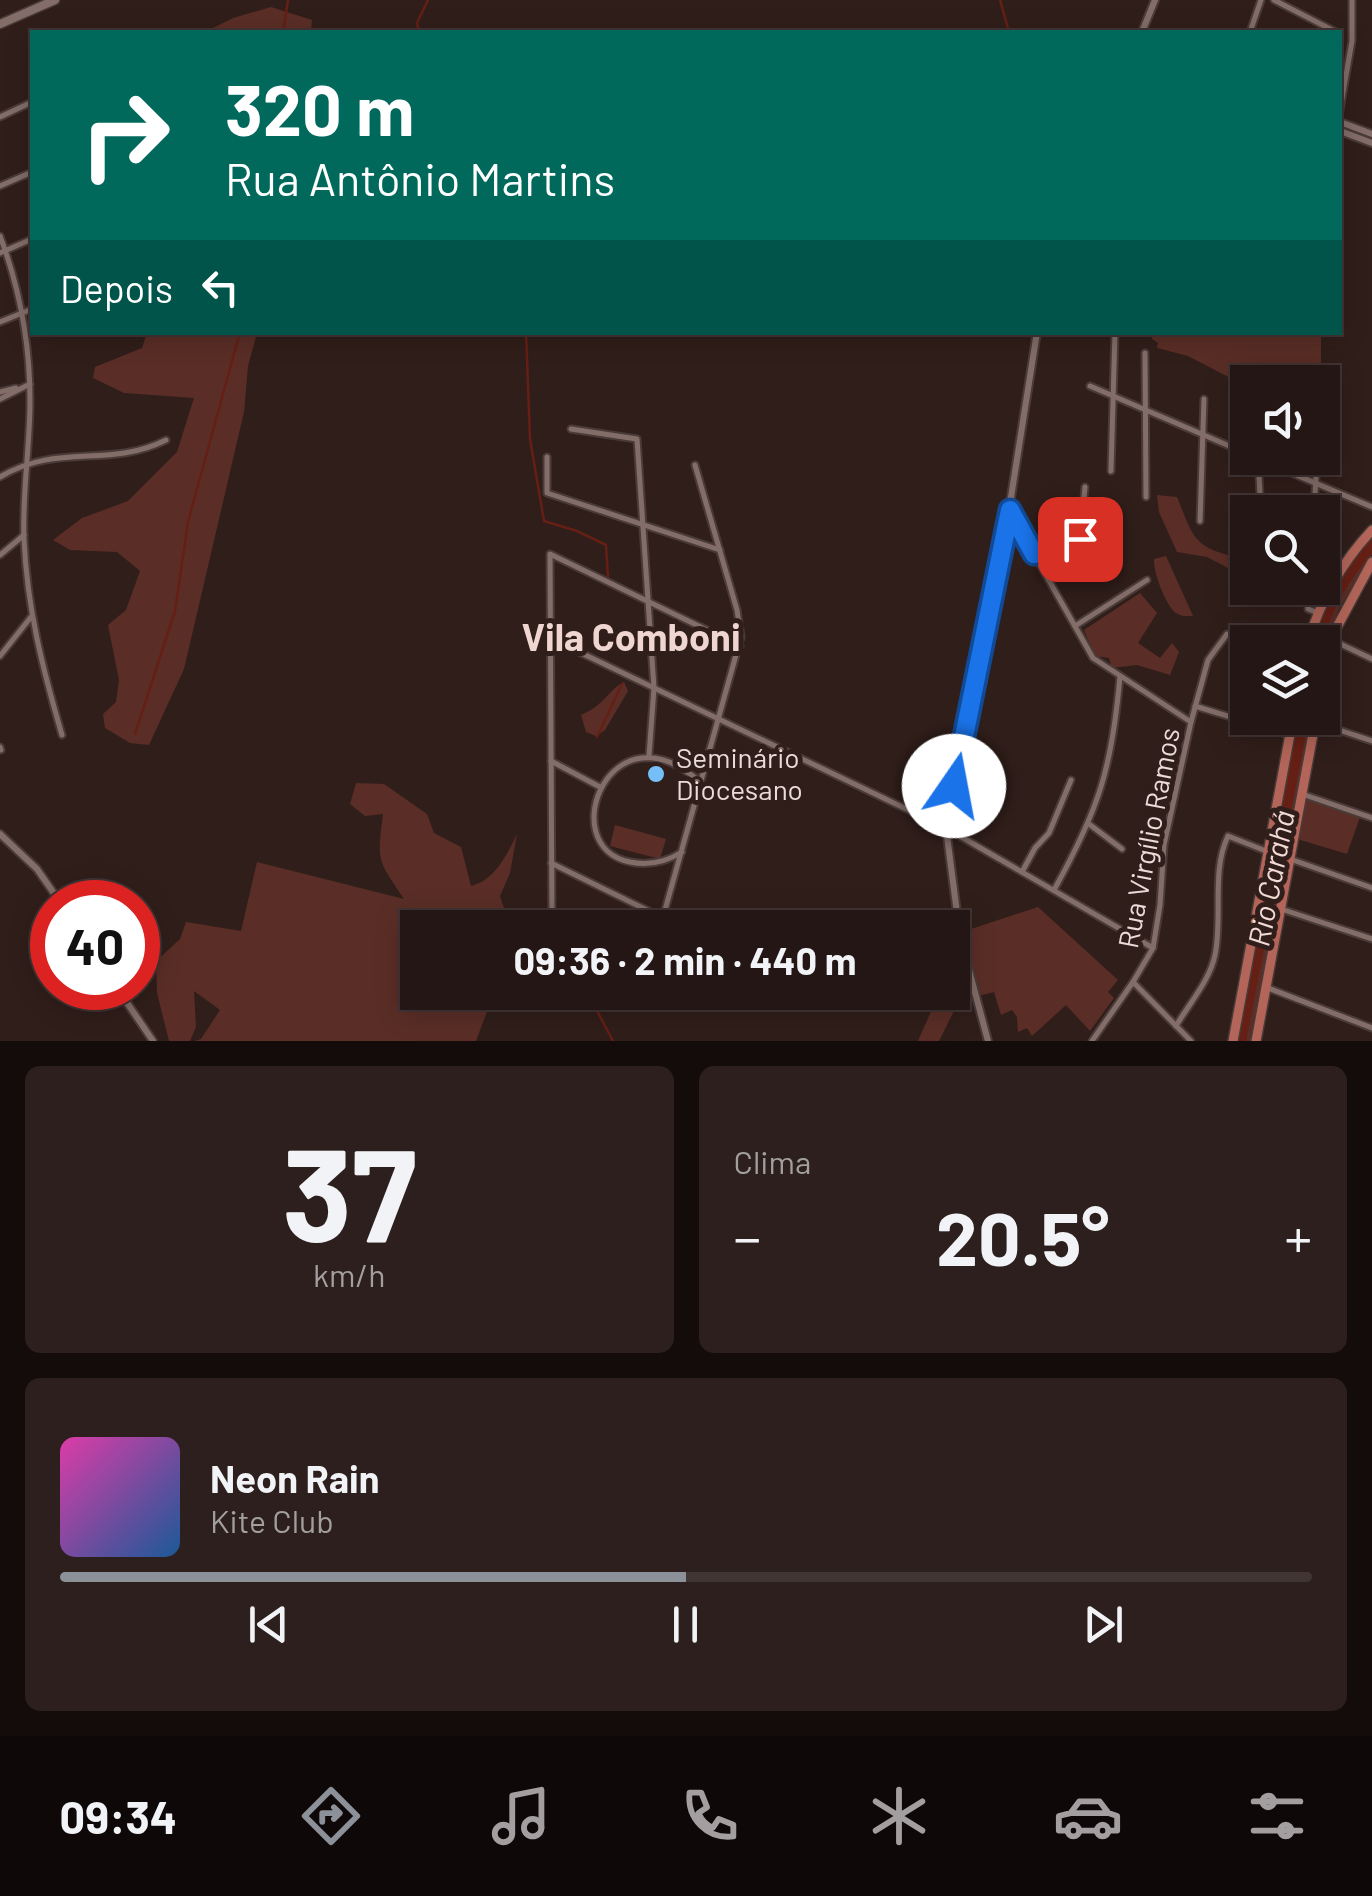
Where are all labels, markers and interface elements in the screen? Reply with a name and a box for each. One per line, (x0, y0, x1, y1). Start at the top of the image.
text: 320 m (225, 66, 414, 150)
icon: right (60, 70, 190, 200)
text: Rua Antônio Martins (225, 151, 615, 205)
icon: left (193, 260, 248, 315)
text: Depois (60, 265, 173, 311)
map controls (1230, 365, 1340, 735)
button: sound (1230, 365, 1340, 475)
button: search (1230, 495, 1340, 605)
pin (1038, 497, 1123, 582)
icon: arrive (1053, 512, 1108, 567)
district label: Vila Comboni (521, 613, 741, 659)
button: layers (1230, 625, 1340, 735)
street label: Rua Virgílio Ramos (1110, 725, 1186, 951)
position arrow (902, 734, 1006, 838)
place label: Seminário Diocesano (676, 740, 803, 806)
marker: Seminário Diocesano (645, 763, 667, 785)
water label: Rio Carahá (1239, 808, 1301, 949)
speed limit sign: 40 (30, 880, 160, 1010)
text: 09:36 · 2 min · 440 m (514, 937, 856, 983)
text: 37 (282, 1112, 417, 1268)
text: Clima (734, 1142, 811, 1180)
text: 20.5° (936, 1191, 1110, 1281)
text: − (734, 1203, 761, 1269)
text: + (1284, 1203, 1312, 1269)
text: km/h (313, 1255, 385, 1293)
text: Neon Rain (210, 1455, 379, 1501)
text: Kite Club (210, 1501, 334, 1539)
icon: previous (241, 1597, 296, 1652)
icon: pause (658, 1597, 713, 1652)
icon: next (1076, 1597, 1131, 1652)
icon: directions (296, 1781, 366, 1851)
icon: music (486, 1781, 556, 1851)
icon: phone (675, 1781, 745, 1851)
icon: climate (864, 1781, 934, 1851)
icon: car (1053, 1781, 1123, 1851)
icon: filters (1242, 1781, 1312, 1851)
text: 09:34 (60, 1789, 177, 1843)

